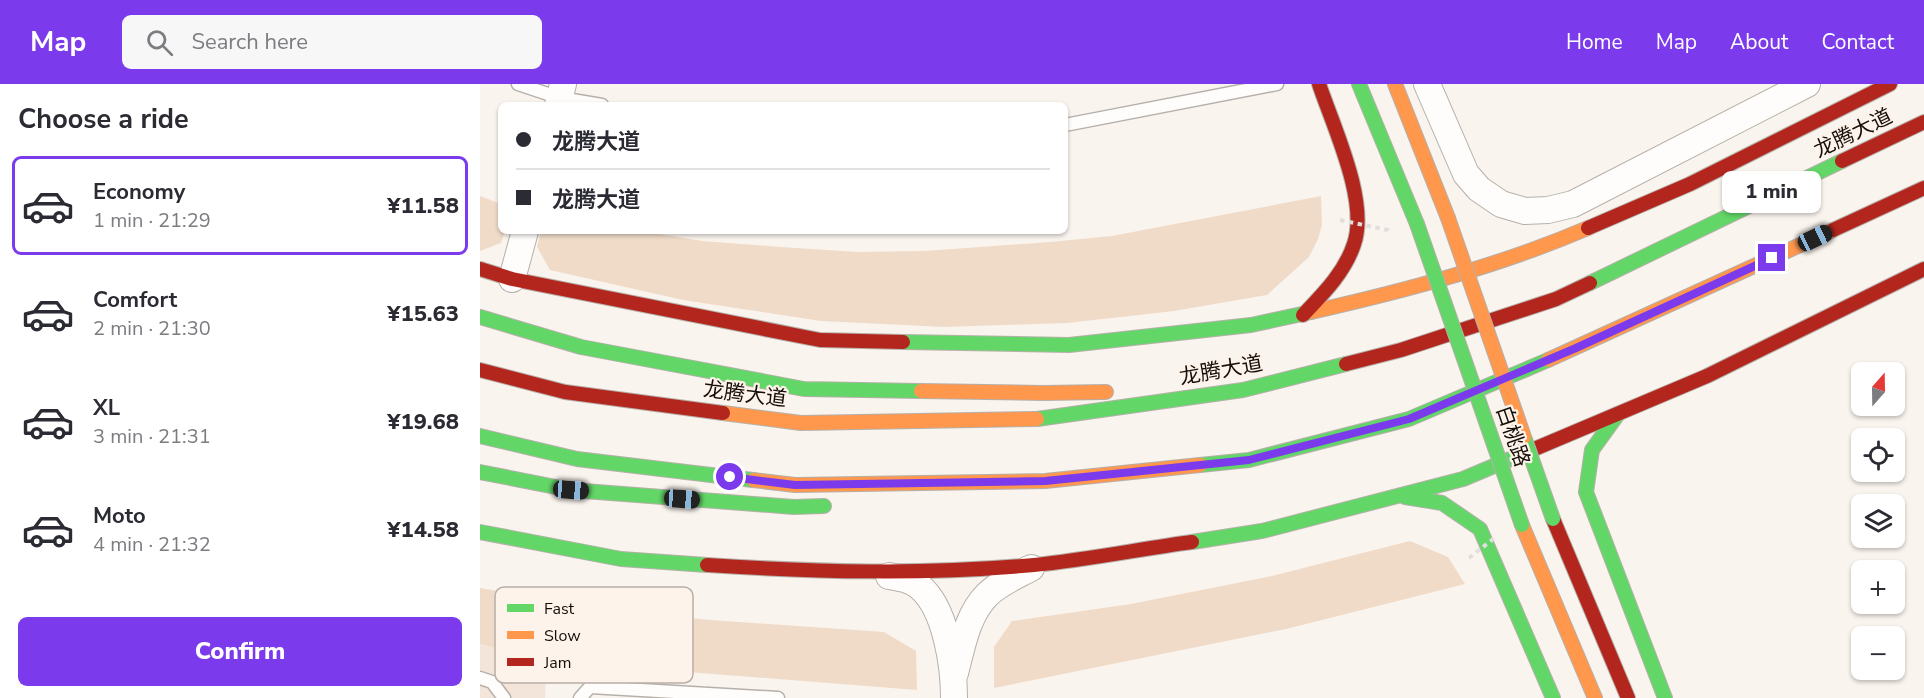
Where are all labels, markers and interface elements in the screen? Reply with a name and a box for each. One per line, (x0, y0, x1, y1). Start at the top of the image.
search box (122, 15, 542, 69)
text: Map (30, 23, 86, 61)
icon: search (143, 26, 176, 59)
text: Search here (191, 27, 308, 57)
text: Home (1566, 28, 1623, 56)
text: Map (1656, 28, 1697, 56)
text: About (1730, 28, 1788, 56)
text: Contact (1821, 28, 1894, 56)
text: Choose a ride (18, 101, 189, 138)
street label: 龙腾大道 (1809, 102, 1897, 164)
text: 龙腾大道 (552, 127, 640, 157)
callout: 1 min (1722, 171, 1822, 213)
text: Economy (93, 177, 185, 207)
text: 1 min (1745, 178, 1798, 205)
icon: car (21, 179, 75, 233)
text: 龙腾大道 (552, 185, 640, 215)
text: ¥11.58 (387, 191, 459, 221)
text: 1 min · 21:29 (93, 207, 211, 234)
car (1795, 222, 1835, 254)
route end (1758, 244, 1785, 271)
text: Comfort (93, 285, 177, 315)
icon: car (21, 287, 75, 341)
text: ¥15.63 (387, 299, 459, 329)
text: 2 min · 21:30 (93, 315, 211, 342)
street label: 龙腾大道 (1177, 349, 1265, 391)
north arrow (1851, 362, 1905, 416)
map controls (1851, 362, 1905, 680)
street label: 龙腾大道 (702, 375, 788, 413)
text: XL (93, 393, 120, 423)
icon: car (21, 395, 75, 449)
street label: 白桃路 (1490, 402, 1536, 470)
text: ¥19.68 (387, 407, 459, 437)
text: 3 min · 21:31 (93, 423, 211, 450)
button: locate (1851, 428, 1905, 482)
route start (716, 463, 743, 490)
car (552, 480, 590, 500)
car (663, 489, 701, 509)
button: layers (1851, 494, 1905, 548)
text: Moto (93, 501, 146, 531)
icon: car (21, 503, 75, 557)
text: ¥14.58 (387, 515, 459, 545)
text: 4 min · 21:32 (93, 531, 211, 558)
button: + (1851, 560, 1905, 614)
legend (495, 587, 693, 683)
text: Fast (544, 598, 575, 620)
button: Confirm (18, 617, 462, 686)
text: Slow (544, 625, 581, 647)
button: − (1851, 626, 1905, 680)
text: Jam (543, 652, 571, 674)

